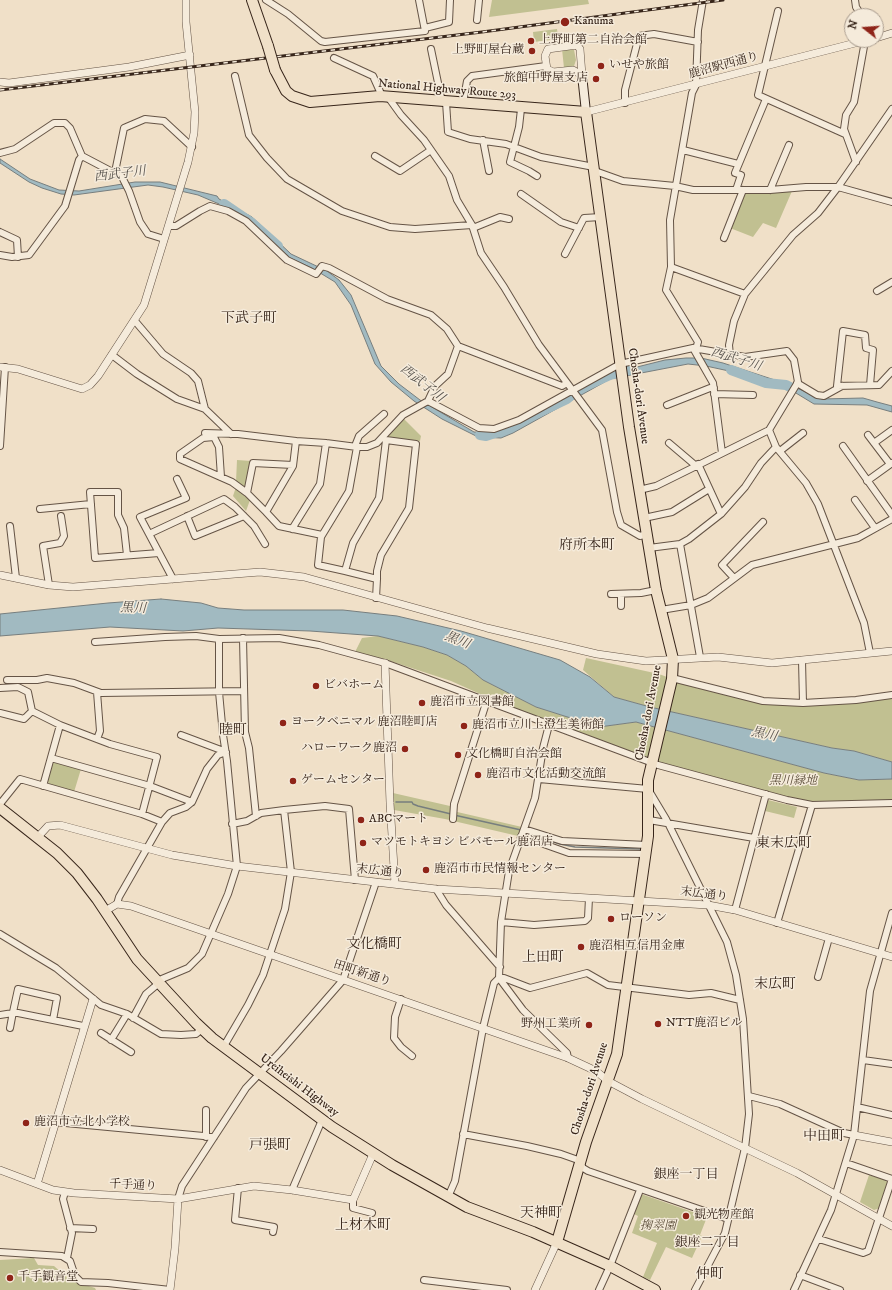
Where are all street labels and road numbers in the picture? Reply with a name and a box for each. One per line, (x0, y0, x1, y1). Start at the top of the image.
street label: 鹿沼駅西通り (687, 50, 761, 82)
street label: National Highway Route 293 (377, 77, 517, 103)
street label: Chosha-dori Avenue (624, 347, 652, 445)
street label: Chosha-dori Avenue (633, 664, 665, 762)
street label: 末広通り (355, 862, 405, 882)
street label: 末広通り (679, 885, 729, 905)
street label: 田町新通り (331, 958, 393, 990)
street label: Chosha-dori Avenue (568, 1041, 612, 1137)
street label: Ureiheishi Highway (257, 1052, 341, 1120)
street label: 千手通り (109, 1178, 157, 1194)

